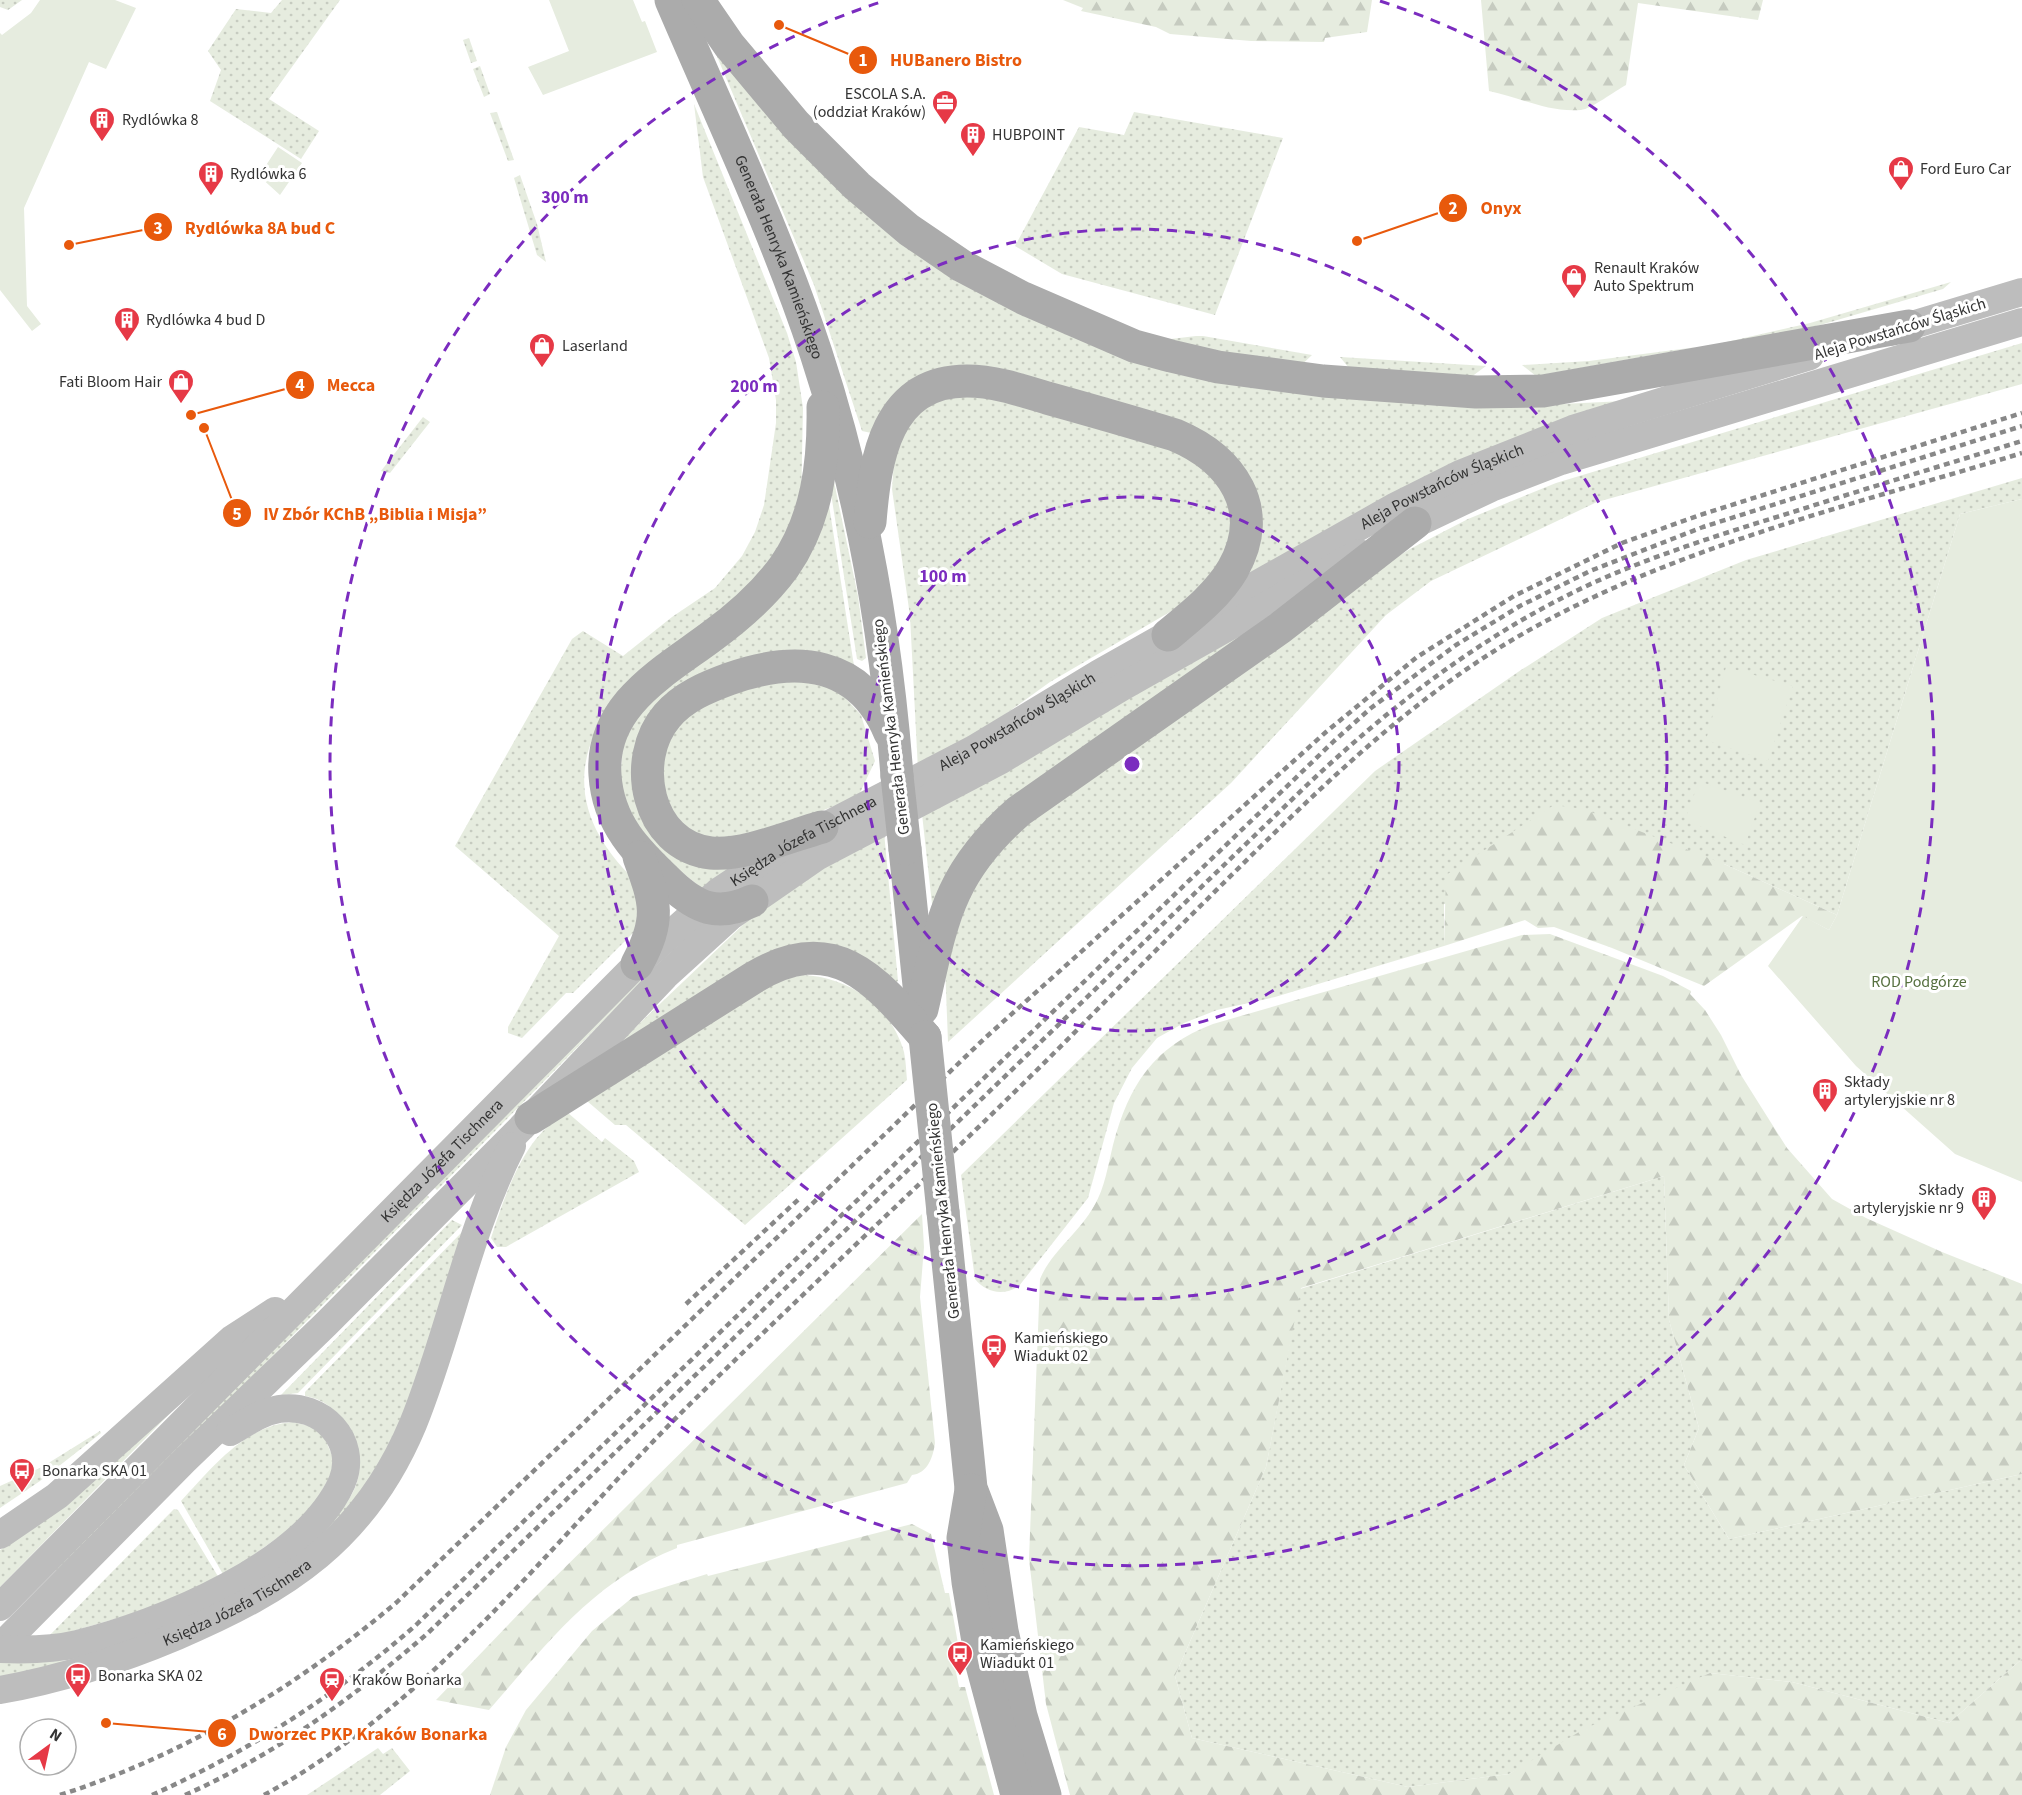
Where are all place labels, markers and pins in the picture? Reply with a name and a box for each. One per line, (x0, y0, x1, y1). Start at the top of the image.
callout: HUBanero Bistro (848, 42, 1034, 78)
place label: ESCOLA S.A. (oddział Kraków) (813, 83, 926, 123)
office icon: ESCOLA S.A. (oddział Kraków) (930, 88, 960, 126)
building icon: Rydlówka 8 (87, 105, 117, 143)
place label: Rydlówka 8 (122, 109, 199, 131)
building icon: HUBPOINT (958, 120, 988, 158)
place label: HUBPOINT (992, 124, 1065, 146)
shop icon: Ford Euro Car (1886, 154, 1916, 192)
place label: Ford Euro Car (1920, 158, 2011, 180)
building icon: Rydlówka 6 (196, 159, 226, 197)
place label: Rydlówka 6 (230, 163, 307, 185)
callout: Onyx (1438, 190, 1533, 226)
callout: Rydlówka 8A bud C (143, 209, 347, 245)
place label: Renault Kraków Auto Spektrum (1594, 257, 1700, 297)
shop icon: Renault Kraków Auto Spektrum (1559, 262, 1589, 300)
building icon: Rydlówka 4 bud D (112, 305, 142, 343)
place label: Rydlówka 4 bud D (146, 309, 265, 331)
shop icon: Laserland (527, 331, 557, 369)
place label: Laserland (562, 335, 628, 357)
shop icon: Fati Bloom Hair (166, 367, 196, 405)
callout: Mecca (285, 367, 388, 403)
place label: Fati Bloom Hair (59, 371, 162, 393)
callout: IV Zbór KChB „Biblia i Misja” (222, 495, 499, 531)
centre of rings (1122, 754, 1142, 774)
place label: Składy artyleryjskie nr 8 (1844, 1071, 1955, 1111)
building icon: Składy artyleryjskie nr 8 (1810, 1076, 1840, 1114)
place label: Składy artyleryjskie nr 9 (1853, 1179, 1965, 1219)
building icon: Składy artyleryjskie nr 9 (1969, 1184, 1999, 1222)
place label: Kamieńskiego Wiadukt 02 (1014, 1327, 1108, 1367)
bus stop icon: Kamieńskiego Wiadukt 02 (979, 1332, 1009, 1370)
bus stop icon: Bonarka SKA 01 (7, 1456, 37, 1494)
place label: Bonarka SKA 01 (42, 1460, 147, 1482)
place label: Kamieńskiego Wiadukt 01 (980, 1634, 1074, 1674)
bus stop icon: Kamieńskiego Wiadukt 01 (945, 1639, 975, 1677)
bus stop icon: Bonarka SKA 02 (63, 1661, 93, 1699)
place label: Bonarka SKA 02 (98, 1665, 203, 1687)
station icon: Kraków Bonarka (317, 1665, 347, 1703)
place label: Kraków Bonarka (352, 1669, 462, 1691)
callout: Dworzec PKP Kraków Bonarka (207, 1715, 500, 1751)

